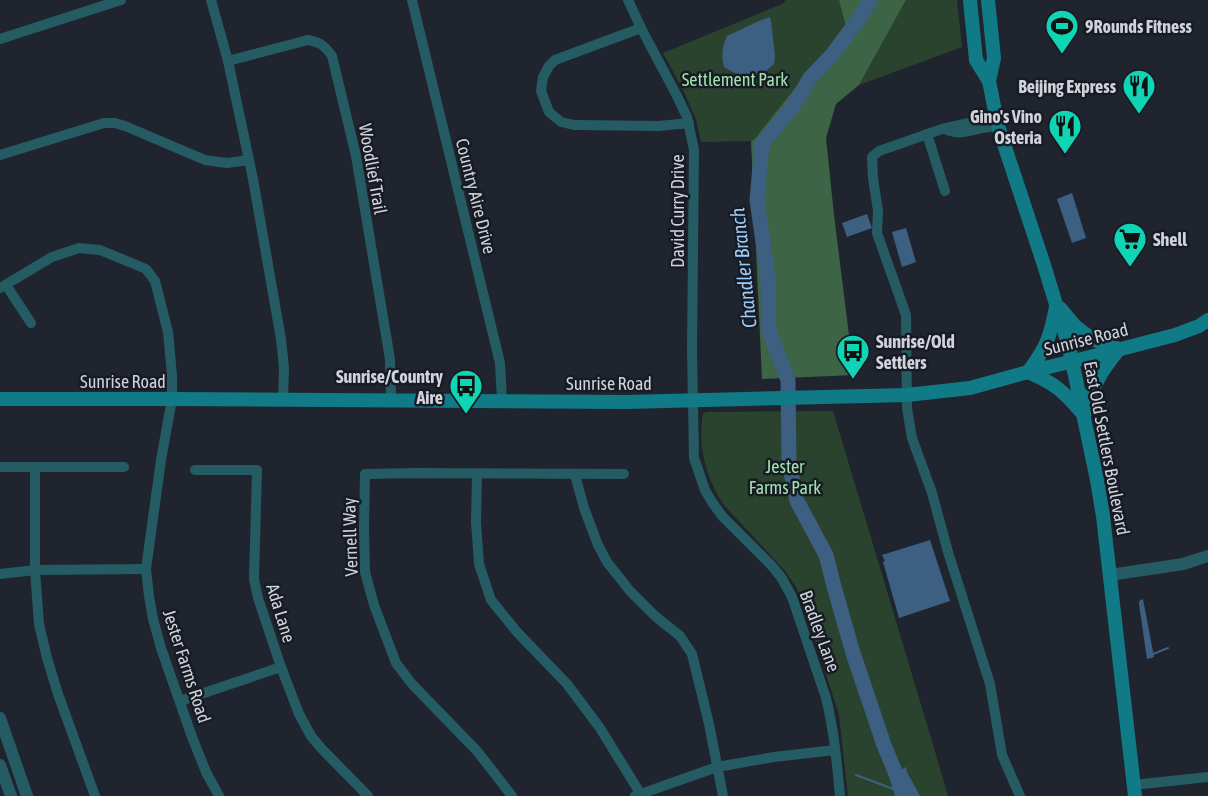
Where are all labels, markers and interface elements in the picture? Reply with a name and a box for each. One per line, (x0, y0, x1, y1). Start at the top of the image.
sports icon: 9Rounds Fitness (1044, 8, 1080, 55)
place label: 9Rounds Fitness (1085, 16, 1193, 37)
restaurant icon: Beijing Express (1121, 68, 1157, 115)
park label: Settlement Park (682, 69, 788, 90)
place label: Beijing Express (1018, 76, 1117, 97)
place label: Gino's Vino Osteria (970, 106, 1042, 148)
restaurant icon: Gino's Vino Osteria (1047, 108, 1083, 155)
street label: Woodlief Trail (355, 122, 391, 216)
street label: Country Aire Drive (452, 136, 500, 256)
street label: David Curry Drive (667, 154, 688, 268)
water label: Chandler Branch (725, 206, 761, 329)
supermarket icon: Shell (1112, 221, 1148, 268)
place label: Shell (1153, 229, 1187, 250)
street label: Sunrise Road (1042, 318, 1130, 360)
place label: Sunrise/Old Settlers (876, 331, 955, 373)
bus stop icon: Sunrise/Old Settlers (835, 333, 871, 380)
street label: East Old Settlers Boulevard (1080, 359, 1134, 537)
place label: Sunrise/Country Aire (336, 366, 444, 408)
bus stop icon: Sunrise/Country Aire (448, 368, 484, 415)
street label: Sunrise Road (80, 371, 166, 392)
street label: Sunrise Road (566, 373, 652, 394)
park label: Jester Farms Park (749, 456, 821, 498)
street label: Vernell Way (338, 497, 362, 577)
street label: Ada Lane (262, 581, 300, 645)
street label: Bradley Lane (796, 587, 844, 675)
street label: Jester Farms Road (159, 607, 215, 725)

